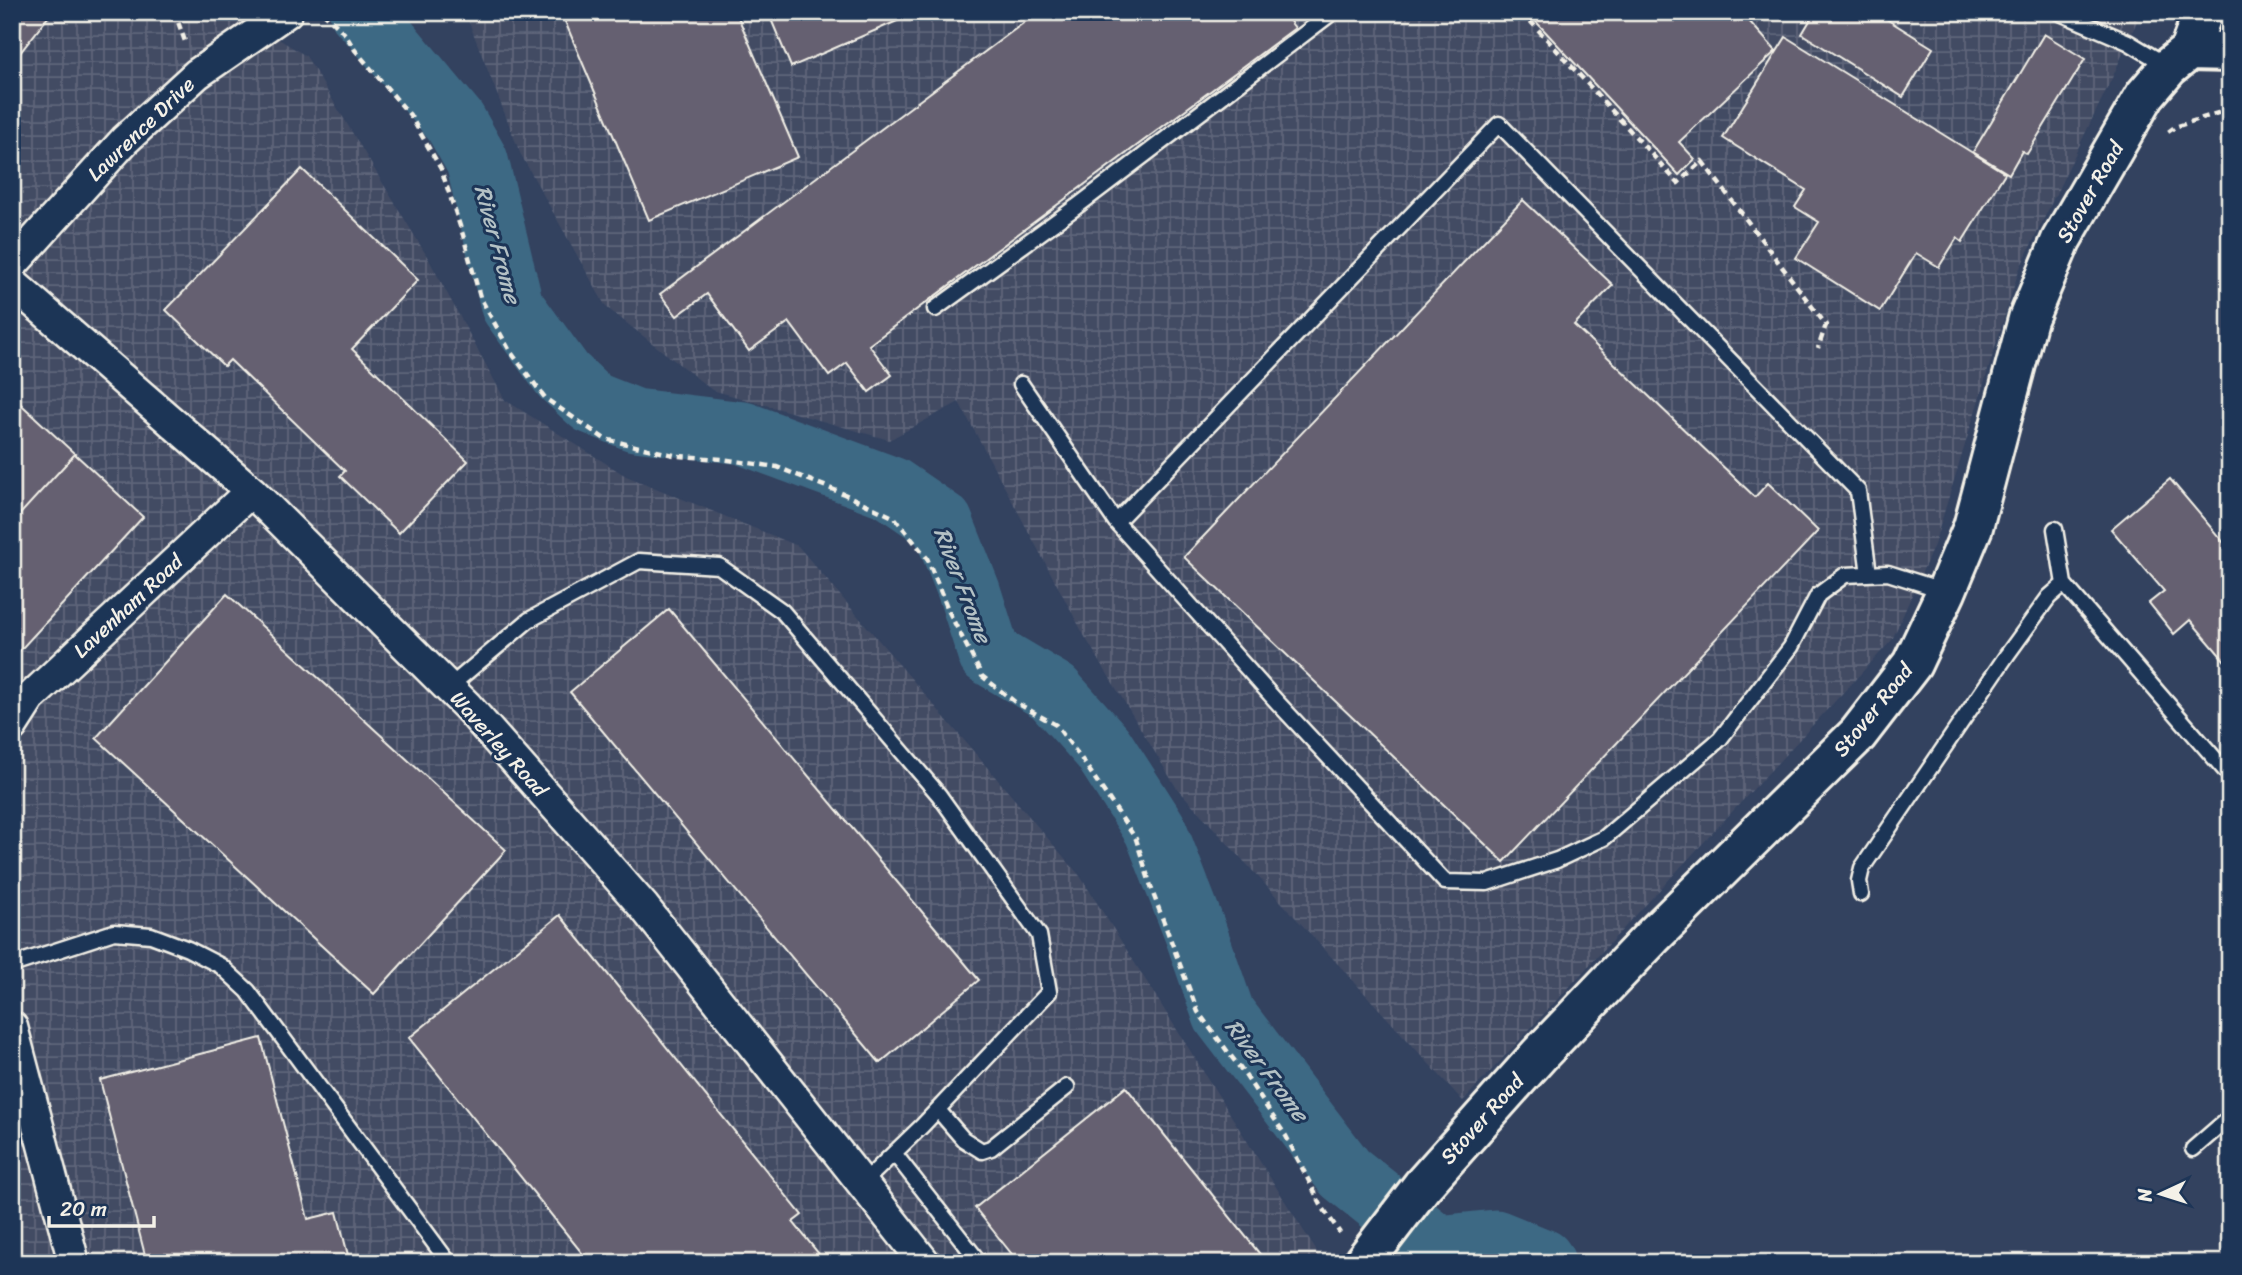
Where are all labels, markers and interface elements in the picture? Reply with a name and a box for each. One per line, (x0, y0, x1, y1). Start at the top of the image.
street label: Lawrence Drive (78, 67, 204, 191)
street label: Stover Road (2045, 132, 2136, 250)
water label: River Frome (462, 180, 534, 310)
water label: River Frome (922, 521, 1004, 651)
street label: Lavenham Road (64, 543, 194, 668)
street label: Stover Road (1823, 653, 1924, 766)
street label: Waverley Road (440, 682, 559, 808)
water label: River Frome (1214, 1010, 1321, 1133)
street label: Stover Road (1430, 1063, 1535, 1173)
north arrow (2126, 1160, 2196, 1230)
scale bar (49, 1184, 154, 1228)
text: N (2128, 1187, 2162, 1204)
text: 20 m (60, 1190, 107, 1228)

